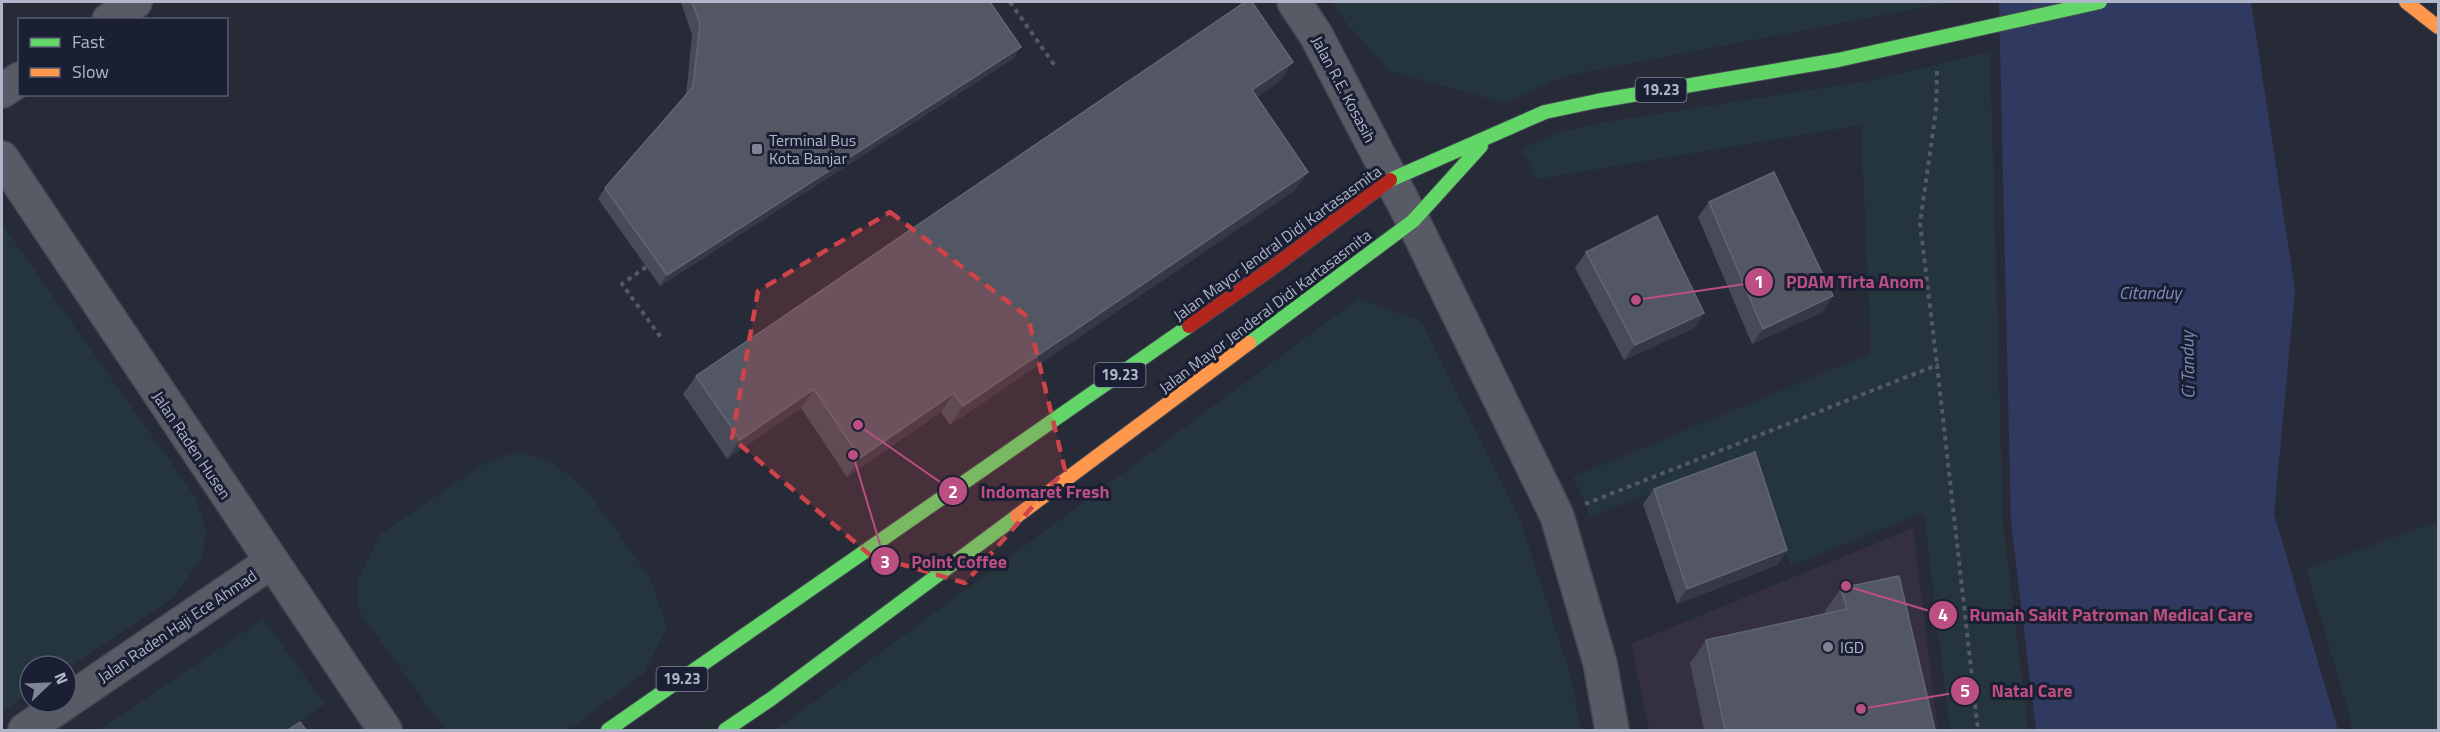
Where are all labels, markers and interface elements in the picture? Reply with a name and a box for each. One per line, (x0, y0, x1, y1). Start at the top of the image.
legend (18, 18, 228, 96)
text: Fast (72, 28, 105, 55)
street label: Jalan R.E. Kosasih (1306, 31, 1382, 147)
text: Slow (72, 58, 109, 85)
road number: 19.23 (1636, 78, 1686, 102)
place label: Terminal Bus Kota Banjar (769, 128, 856, 170)
marker: Terminal Bus Kota Banjar (750, 142, 764, 156)
street label: Jalan Mayor Jendral Didi Kartasasmita (1168, 159, 1386, 327)
street label: Jalan Mayor Jenderal Didi Kartasasmita (1154, 223, 1376, 399)
callout: PDAM Tirta Anom (1744, 264, 1936, 300)
text: 1 (1754, 268, 1764, 295)
text: PDAM Tirta Anom (1786, 268, 1924, 295)
water label: Citanduy (2119, 279, 2183, 306)
water label: Ci Tanduy (2173, 329, 2202, 399)
road number: 19.23 (1094, 363, 1146, 387)
street label: Jalan Raden Husen (147, 386, 237, 504)
callout: Indomaret Fresh (938, 473, 1121, 509)
text: 2 (948, 478, 958, 505)
text: Indomaret Fresh (981, 478, 1109, 505)
callout: Point Coffee (870, 543, 1019, 579)
text: 3 (880, 548, 890, 575)
text: Point Coffee (911, 548, 1007, 575)
street label: Jalan Raden Haji Ece Ahmad (93, 564, 261, 688)
callout: Rumah Sakit Patroman Medical Care (1928, 597, 2265, 633)
text: 4 (1938, 601, 1948, 628)
text: Rumah Sakit Patroman Medical Care (1969, 601, 2253, 628)
place label: IGD (1840, 635, 1864, 659)
marker: IGD (1821, 640, 1835, 654)
north arrow (18, 654, 78, 714)
road number: 19.23 (656, 667, 708, 691)
text: N (49, 668, 75, 688)
callout: Natal Care (1950, 673, 2085, 709)
text: 5 (1960, 677, 1970, 704)
text: Natal Care (1991, 677, 2073, 704)

